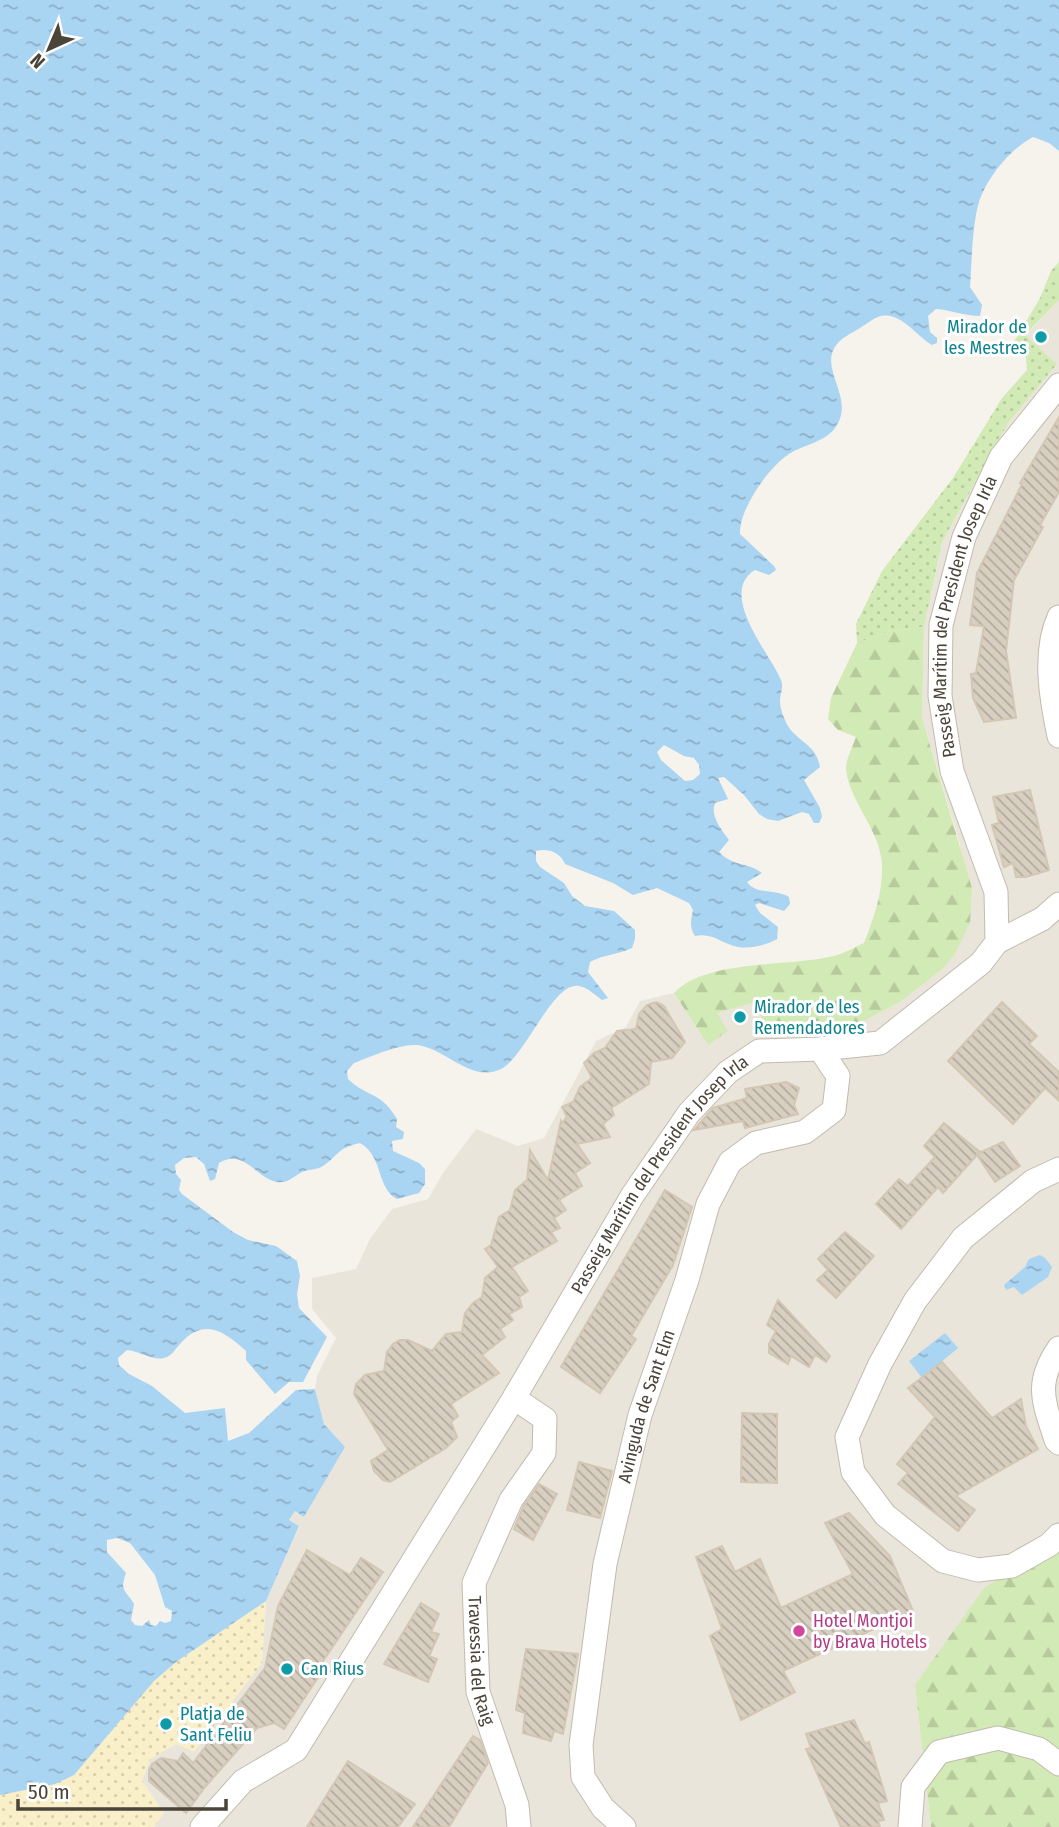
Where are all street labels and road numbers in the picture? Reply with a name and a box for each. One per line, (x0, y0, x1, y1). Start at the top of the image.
street label: Passeig Marítim del President Josep Irla (929, 472, 1002, 759)
street label: Passeig Marítim del President Josep Irla (566, 1050, 753, 1298)
street label: Avinguda de Sant Elm (613, 1327, 680, 1485)
street label: Travessia del Raig (463, 1595, 500, 1729)

